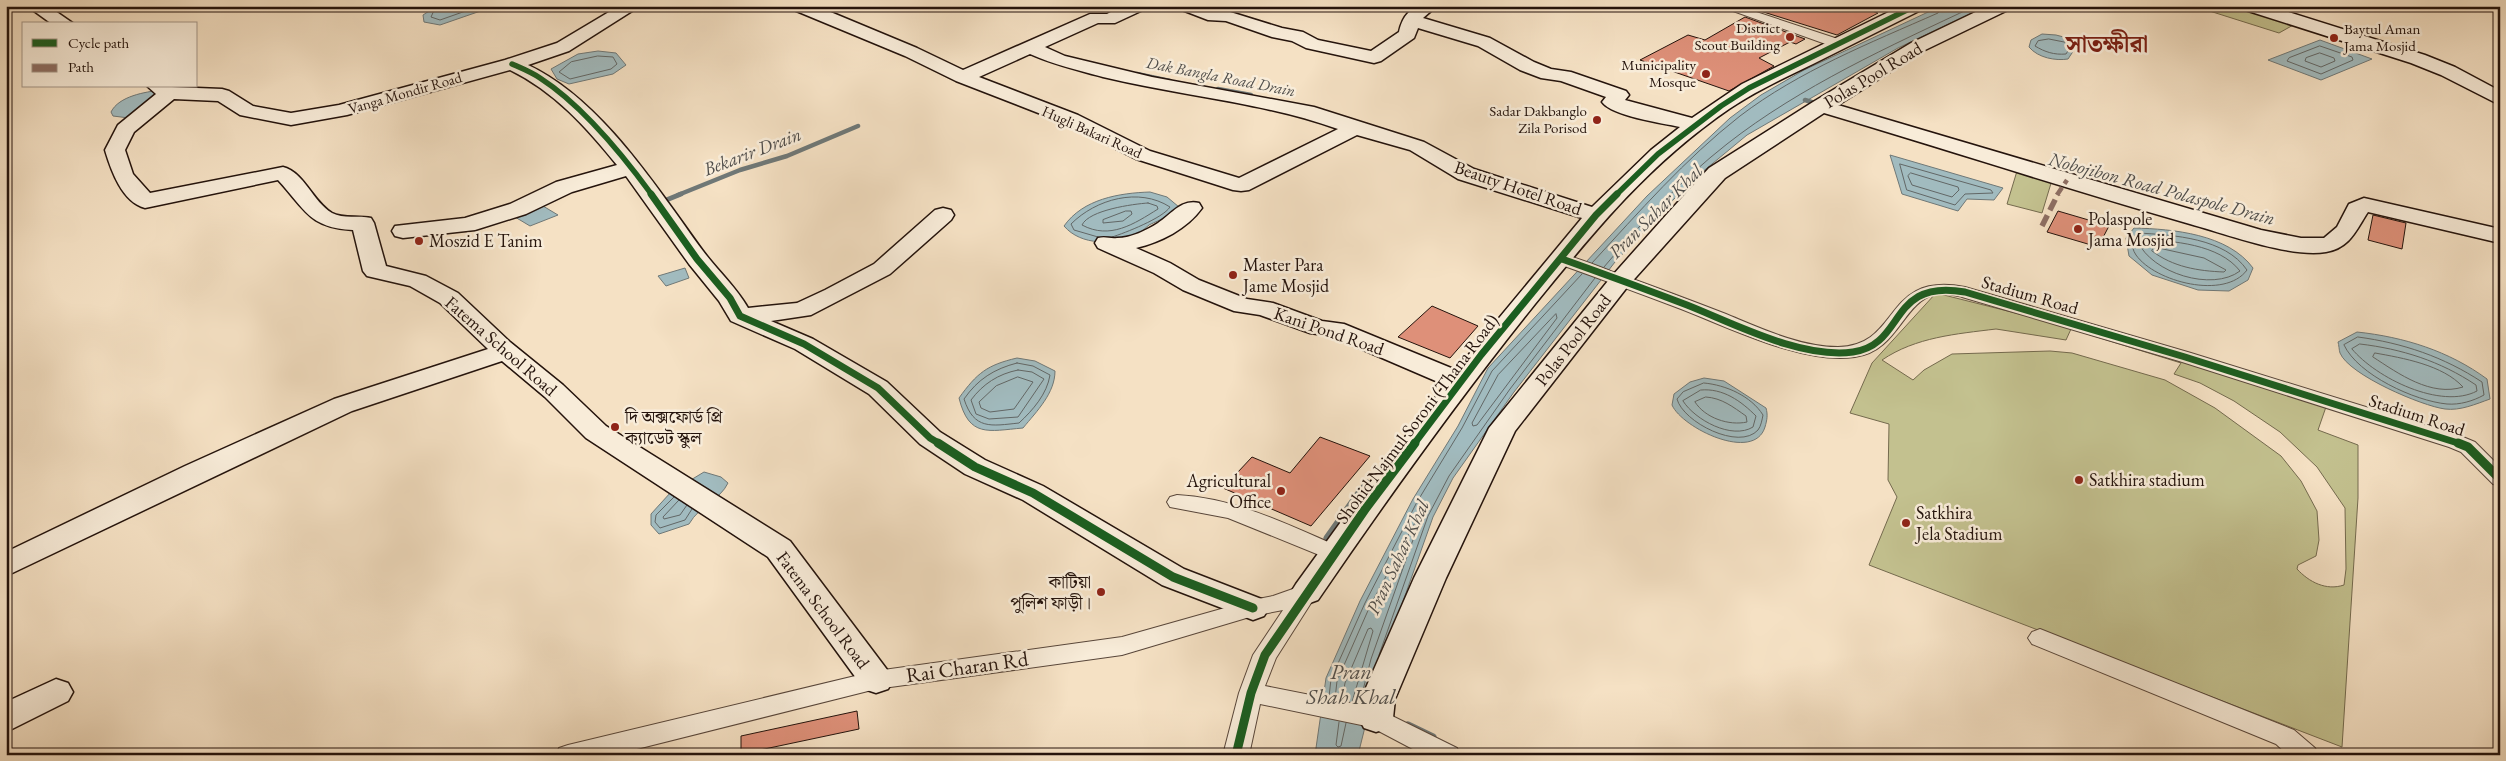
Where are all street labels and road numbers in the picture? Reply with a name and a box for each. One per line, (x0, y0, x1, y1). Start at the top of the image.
street label: Polas Pool Road (1819, 36, 1927, 113)
street label: Vanga Mondir Road (346, 67, 464, 118)
street label: Hugli Bakari Road (1039, 101, 1146, 162)
street label: Beauty Hotel Road (1451, 155, 1586, 220)
street label: Stadium Road (1979, 270, 2082, 320)
street label: Polas Pool Road (1529, 288, 1616, 390)
street label: Fatema School Road (440, 291, 563, 401)
street label: Kani Pond Road (1271, 301, 1388, 360)
street label: Shohid Najmul Soroni (Thana Road) (1330, 309, 1503, 528)
street label: Stadium Road (2366, 388, 2469, 441)
street label: Fatema School Road (772, 546, 876, 674)
street label: Rai Charan Rd (904, 645, 1030, 688)

